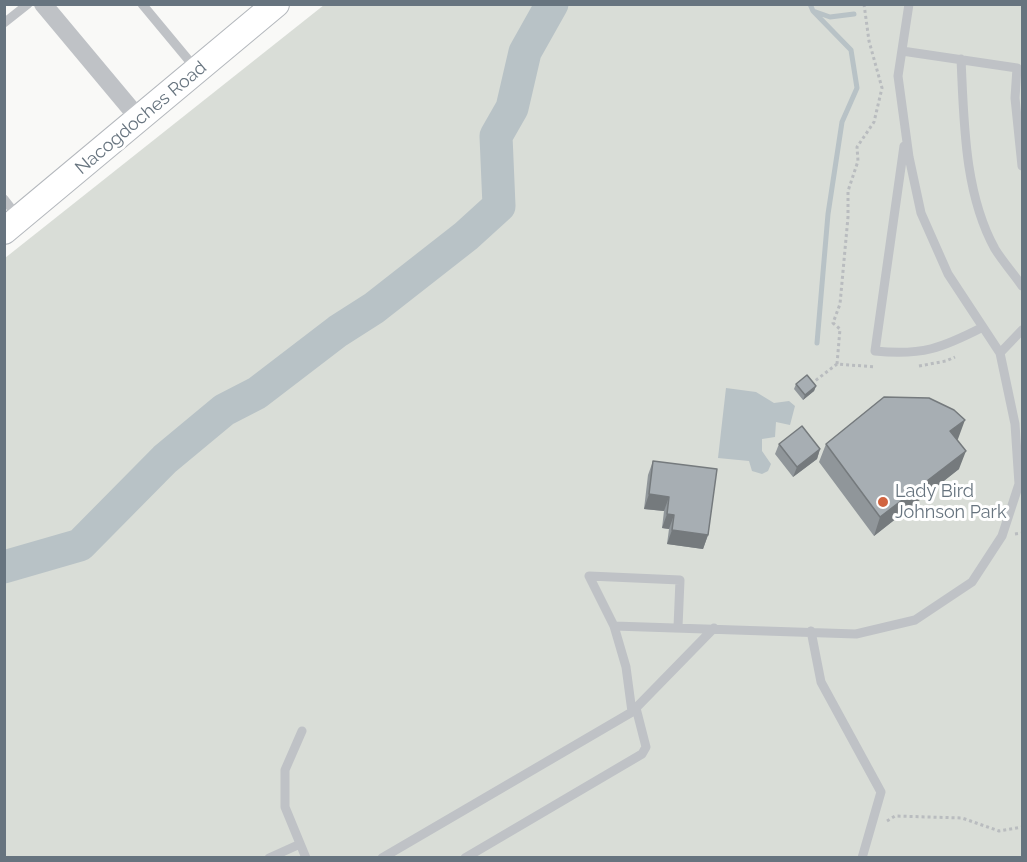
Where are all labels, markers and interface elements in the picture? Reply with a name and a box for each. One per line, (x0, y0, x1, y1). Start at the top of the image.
street label: Nacogdoches Road (71, 57, 211, 179)
place label: Lady Bird Johnson Park (895, 481, 1006, 524)
marker: Lady Bird Johnson Park (876, 495, 890, 509)

